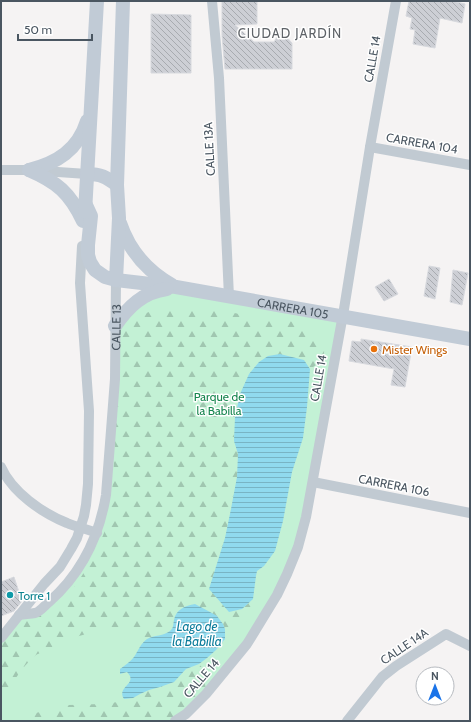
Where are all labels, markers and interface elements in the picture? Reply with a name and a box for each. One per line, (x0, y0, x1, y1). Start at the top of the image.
scale bar (18, 16, 92, 42)
text: 50 m (24, 22, 52, 37)
district label: CIUDAD JARDÍN (238, 24, 342, 41)
street label: CALLE 14 (361, 34, 383, 83)
street label: CALLE 13A (200, 121, 218, 176)
street label: CARRERA 104 (385, 129, 459, 157)
street label: CARRERA 105 (256, 294, 330, 321)
street label: CALLE 13 (108, 304, 123, 351)
place label: Mister Wings (382, 342, 447, 357)
marker: Mister Wings (369, 344, 379, 354)
street label: CALLE 14 (307, 353, 329, 402)
park label: Parque de la Babilla (194, 389, 244, 418)
street label: CARRERA 106 (357, 471, 431, 499)
place label: Torre 1 (18, 588, 50, 603)
marker: Torre 1 (5, 590, 15, 600)
water label: Lago de la Babilla (172, 618, 222, 649)
street label: CALLE 14A (377, 624, 431, 667)
street label: CALLE 14 (180, 655, 222, 701)
north arrow (415, 666, 455, 706)
text: N (431, 669, 439, 683)

